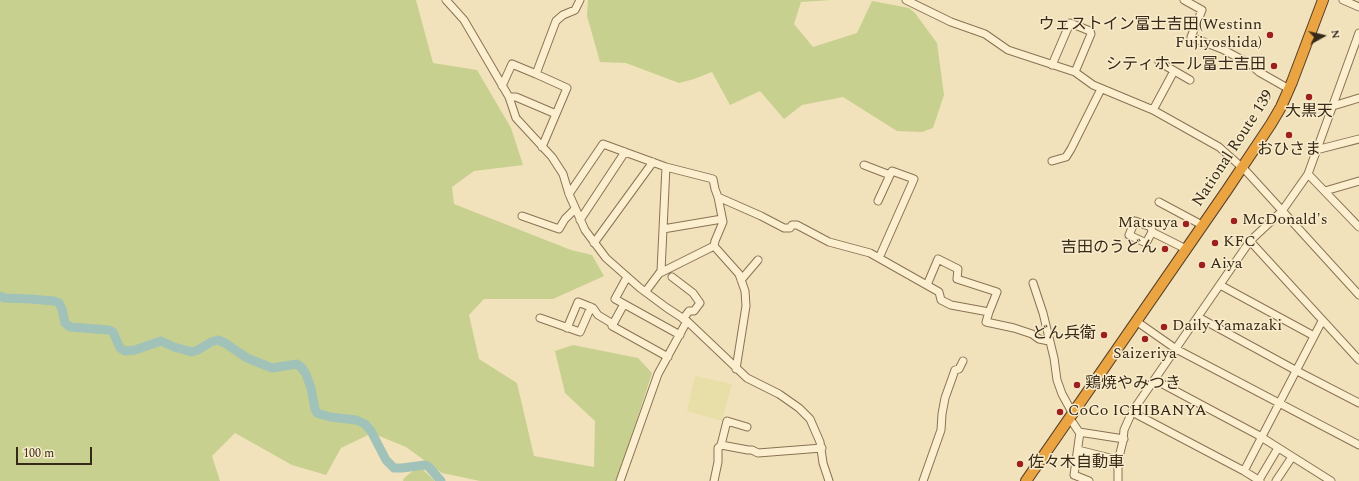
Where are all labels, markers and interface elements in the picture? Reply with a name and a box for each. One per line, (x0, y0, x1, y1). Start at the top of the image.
place label: ウェストイン富士吉田(Westinn Fujiyoshida) (1039, 16, 1262, 54)
north arrow (1303, 16, 1343, 56)
text: N (1326, 29, 1344, 40)
marker: ウェストイン富士吉田(Westinn Fujiyoshida) (1265, 30, 1275, 40)
place label: シティホール富士吉田 (1106, 56, 1266, 76)
marker: シティホール富士吉田 (1269, 61, 1279, 71)
street label: National Route 139 (1189, 87, 1279, 211)
marker: 大黒天 (1304, 92, 1314, 102)
place label: 大黒天 (1285, 103, 1333, 123)
marker: おひさま (1284, 130, 1294, 140)
place label: おひさま (1257, 141, 1321, 161)
place label: McDonald's (1242, 211, 1328, 231)
place label: Matsuya (1118, 214, 1178, 234)
marker: McDonald's (1229, 216, 1239, 226)
marker: Matsuya (1181, 219, 1191, 229)
place label: KFC (1223, 233, 1256, 253)
marker: KFC (1210, 238, 1220, 248)
place label: 吉田のうどん (1061, 239, 1157, 259)
marker: 吉田のうどん (1160, 244, 1170, 254)
place label: Aiya (1210, 255, 1243, 275)
marker: Aiya (1197, 260, 1207, 270)
place label: Daily Yamazaki (1172, 317, 1282, 337)
marker: Daily Yamazaki (1159, 322, 1169, 332)
place label: どん兵衛 (1032, 325, 1096, 345)
marker: どん兵衛 (1099, 330, 1109, 340)
marker: Saizeriya (1140, 334, 1150, 344)
place label: Saizeriya (1113, 345, 1177, 365)
place label: 鶏焼やみつき (1085, 375, 1181, 395)
marker: 鶏焼やみつき (1072, 380, 1082, 390)
place label: CoCo ICHIBANYA (1068, 402, 1207, 422)
marker: CoCo ICHIBANYA (1055, 407, 1065, 417)
scale bar (18, 439, 94, 465)
text: 100 m (23, 444, 54, 463)
place label: 佐々木自動車 (1028, 454, 1124, 474)
marker: 佐々木自動車 (1015, 459, 1025, 469)

